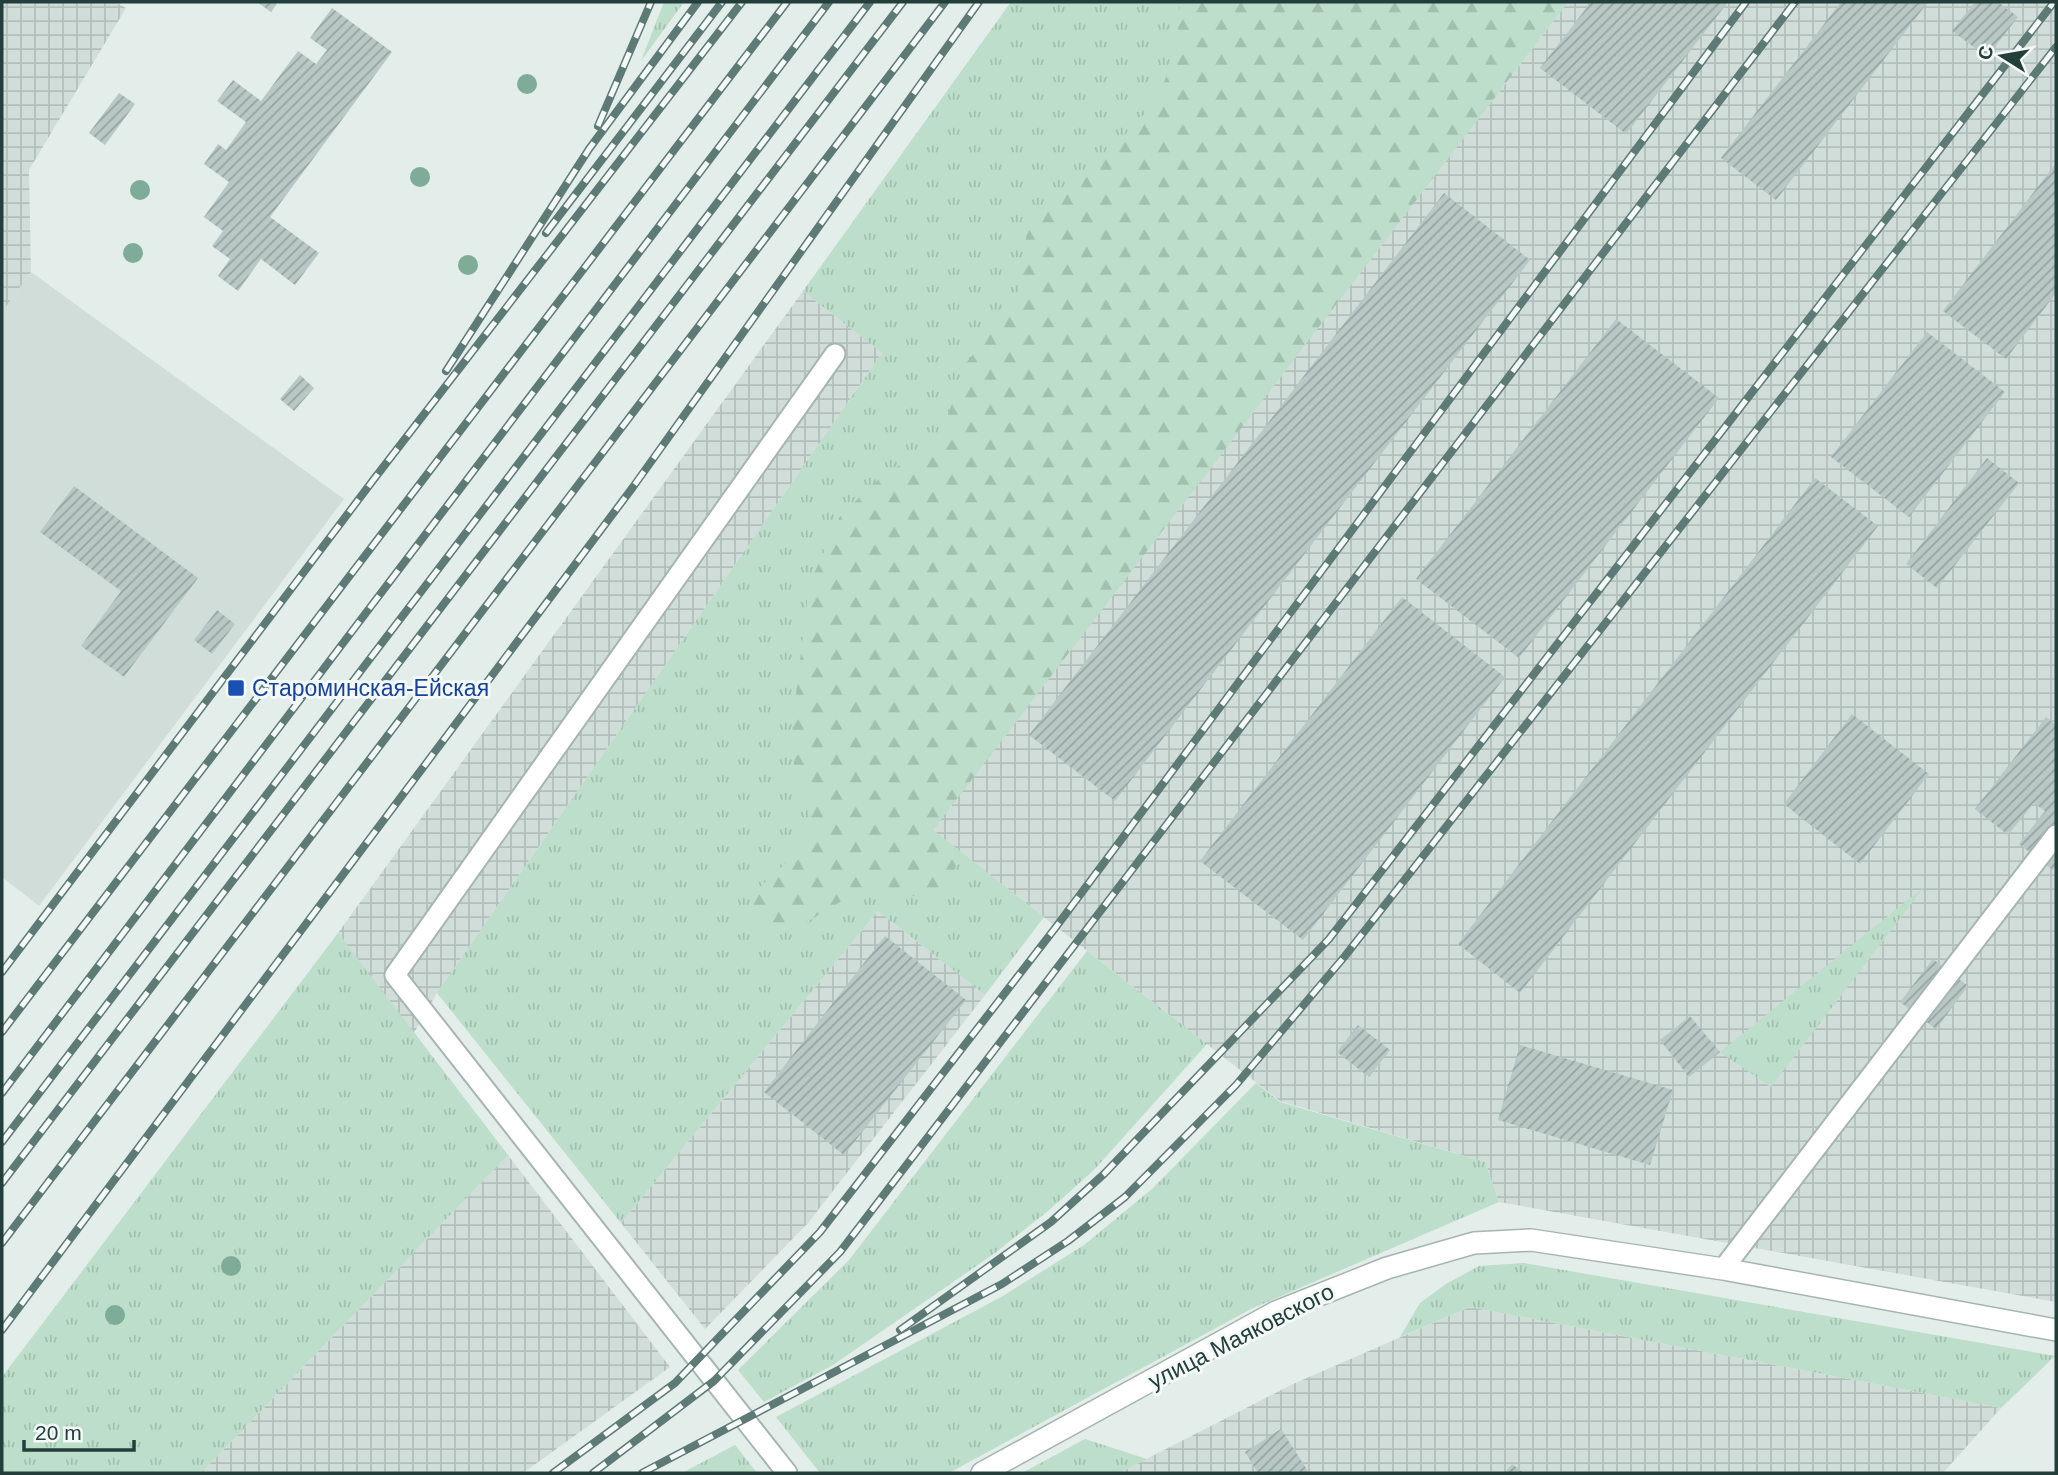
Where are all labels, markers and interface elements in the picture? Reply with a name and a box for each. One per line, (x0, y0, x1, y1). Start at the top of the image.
north arrow (1967, 21, 2037, 91)
text: С (1974, 44, 1997, 62)
place label: Староминская-Ейская (252, 675, 489, 701)
marker: Староминская-Ейская (226, 678, 246, 698)
street label: улица Маяковского (1144, 1278, 1338, 1394)
scale bar (24, 1408, 135, 1452)
text: 20 m (35, 1421, 82, 1444)

